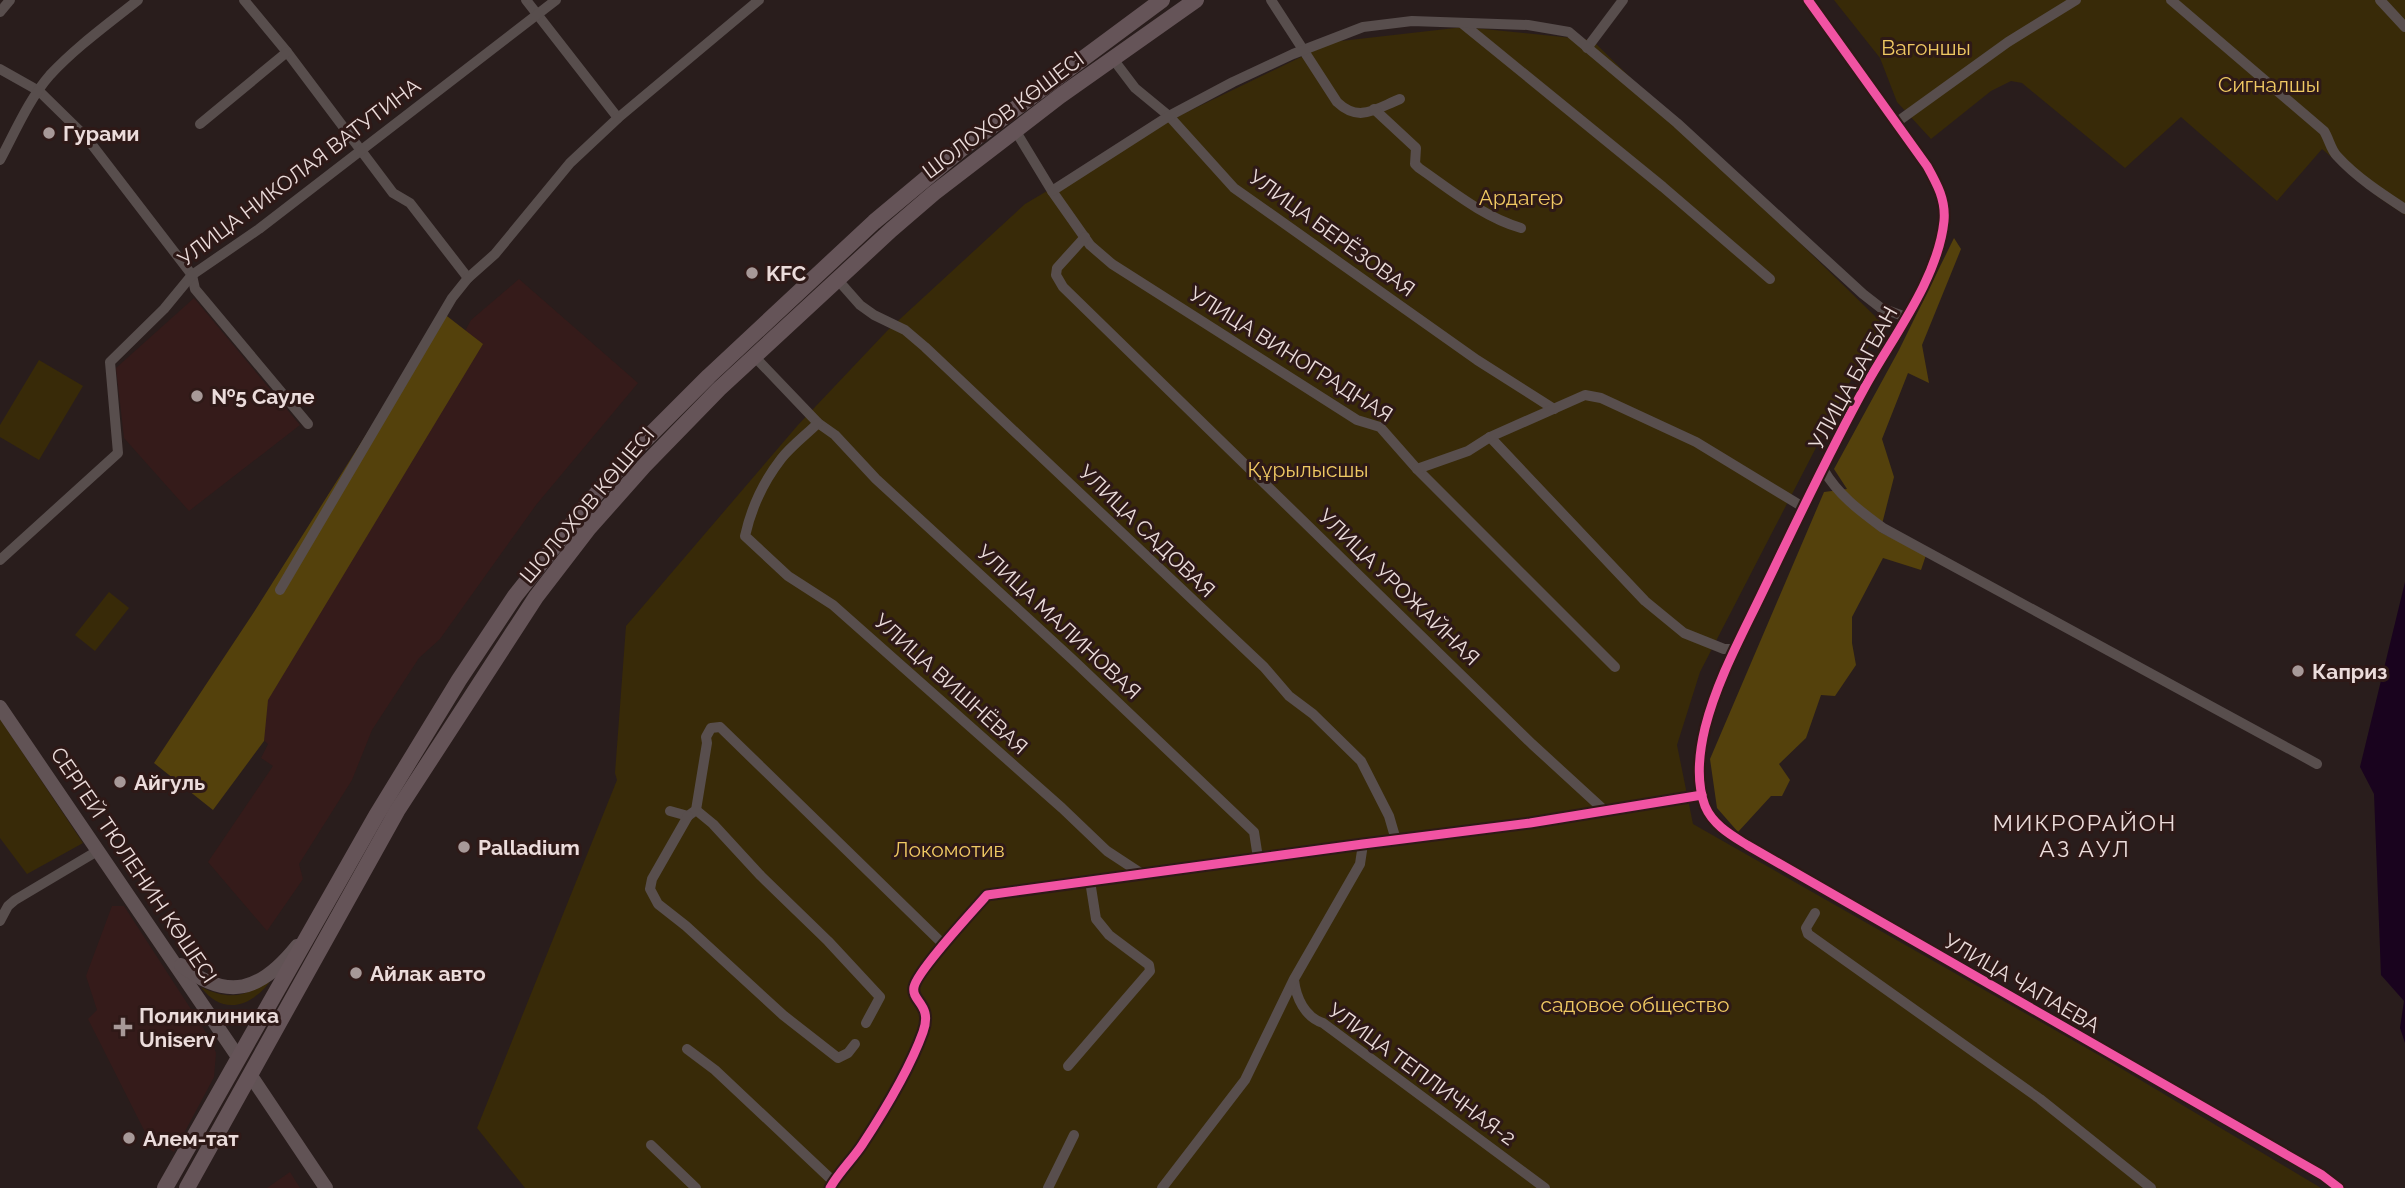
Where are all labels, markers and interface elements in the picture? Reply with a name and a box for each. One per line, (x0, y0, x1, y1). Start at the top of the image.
park label: Вагоншы (1881, 35, 1971, 60)
street label: ШОЛОХОВ КӨШЕСІ (917, 46, 1089, 184)
park label: Сигналшы (2218, 72, 2320, 97)
street label: УЛИЦА НИКОЛАЯ ВАТУТИНА (173, 73, 425, 271)
place label: Гурами (63, 121, 139, 146)
marker: Гурами (41, 125, 57, 141)
street label: УЛИЦА БЕРЁЗОВАЯ (1244, 164, 1420, 302)
park label: Ардагер (1479, 185, 1563, 210)
place label: KFC (766, 261, 806, 286)
marker: KFC (744, 265, 760, 281)
street label: УЛИЦА ВИНОГРАДНАЯ (1185, 281, 1397, 427)
street label: УЛИЦА БАГБАН (1803, 302, 1903, 454)
place label: №5 Сауле (211, 384, 315, 409)
marker: №5 Сауле (189, 388, 205, 404)
street label: ШОЛОХОВ КӨШЕСІ (515, 422, 659, 588)
park label: Құрылысшы (1247, 457, 1369, 482)
street label: УЛИЦА САДОВАЯ (1074, 460, 1220, 602)
street label: УЛИЦА УРОЖАЙНАЯ (1313, 504, 1485, 670)
street label: УЛИЦА МАЛИНОВАЯ (972, 540, 1146, 704)
street label: УЛИЦА ВИШНЁВАЯ (869, 609, 1033, 759)
place label: Каприз (2312, 659, 2387, 684)
marker: Каприз (2290, 663, 2306, 679)
street label: СЕРГЕЙ ТЮЛЕНИН КӨШЕСІ (46, 742, 222, 988)
place label: Айгуль (134, 770, 205, 795)
marker: Айгуль (112, 774, 128, 790)
district label: МИКРОРАЙОН АЗ АУЛ (1993, 809, 2177, 862)
place label: Palladium (478, 835, 580, 860)
park label: Локомотив (893, 837, 1005, 862)
marker: Palladium (456, 839, 472, 855)
street label: УЛИЦА ЧАПАЕВА (1940, 928, 2104, 1038)
place label: Айлак авто (370, 961, 486, 986)
marker: Айлак авто (348, 965, 364, 981)
park label: садовое общество (1540, 992, 1730, 1017)
street label: УЛИЦА ТЕПЛИЧНАЯ-2 (1323, 997, 1521, 1151)
place label: Поликлиника Uniserv (139, 1003, 279, 1052)
marker: Поликлиника Uniserv (113, 1017, 133, 1037)
place label: Алем-тат (143, 1126, 239, 1151)
marker: Алем-тат (121, 1130, 137, 1146)

